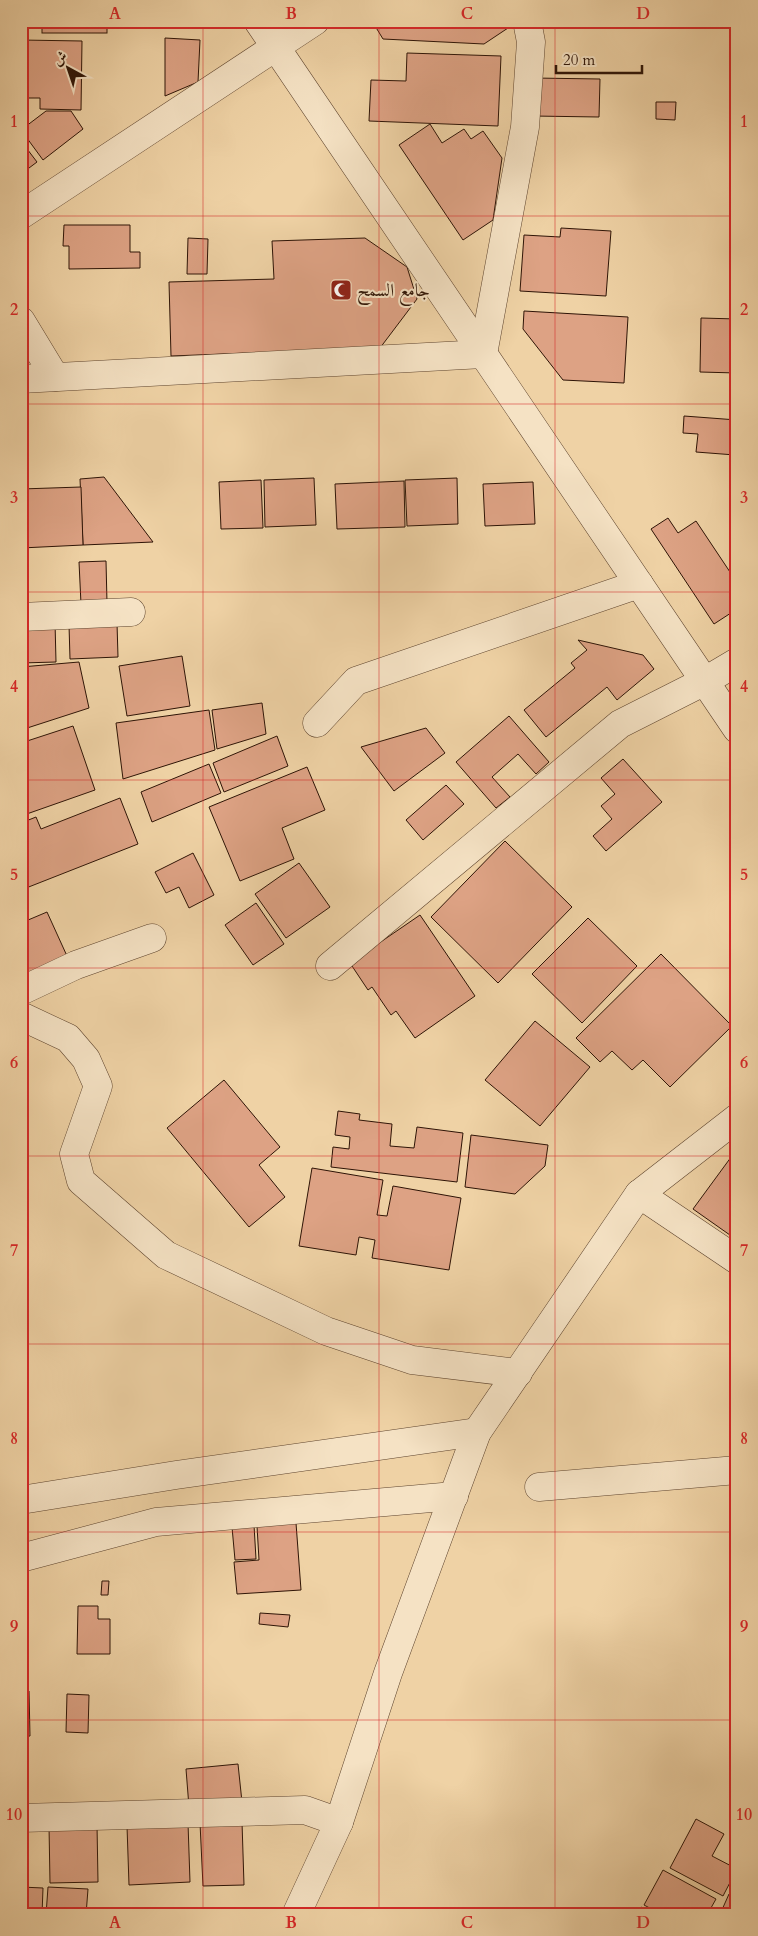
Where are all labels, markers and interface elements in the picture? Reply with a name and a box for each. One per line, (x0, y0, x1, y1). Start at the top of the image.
text: A (109, 3, 121, 25)
text: B (285, 3, 297, 25)
text: C (461, 3, 473, 25)
text: D (636, 3, 650, 25)
north arrow (42, 42, 92, 92)
scale bar (556, 42, 642, 74)
text: ش (49, 47, 71, 70)
text: 20 m (563, 50, 595, 70)
text: 1 (10, 111, 18, 133)
text: 1 (740, 111, 748, 133)
mosque icon: جامع السمح (329, 278, 353, 302)
place label: جامع السمح (357, 278, 430, 306)
text: 2 (10, 299, 18, 321)
text: 2 (740, 299, 748, 321)
text: 3 (10, 487, 18, 509)
text: 3 (740, 487, 748, 509)
text: 4 (10, 676, 18, 698)
text: 4 (740, 676, 748, 698)
text: 5 (10, 864, 18, 886)
text: 5 (740, 864, 748, 886)
text: 6 (10, 1052, 18, 1074)
text: 6 (740, 1052, 748, 1074)
text: 7 (10, 1240, 18, 1262)
text: 7 (740, 1240, 748, 1262)
text: 8 (10, 1428, 18, 1450)
text: 8 (740, 1428, 748, 1450)
text: 9 (10, 1616, 18, 1638)
text: 9 (740, 1616, 748, 1638)
text: 10 (6, 1804, 22, 1826)
text: 10 (736, 1804, 752, 1826)
text: A (109, 1912, 121, 1934)
text: B (285, 1912, 297, 1934)
text: C (461, 1912, 473, 1934)
text: D (636, 1912, 650, 1934)

